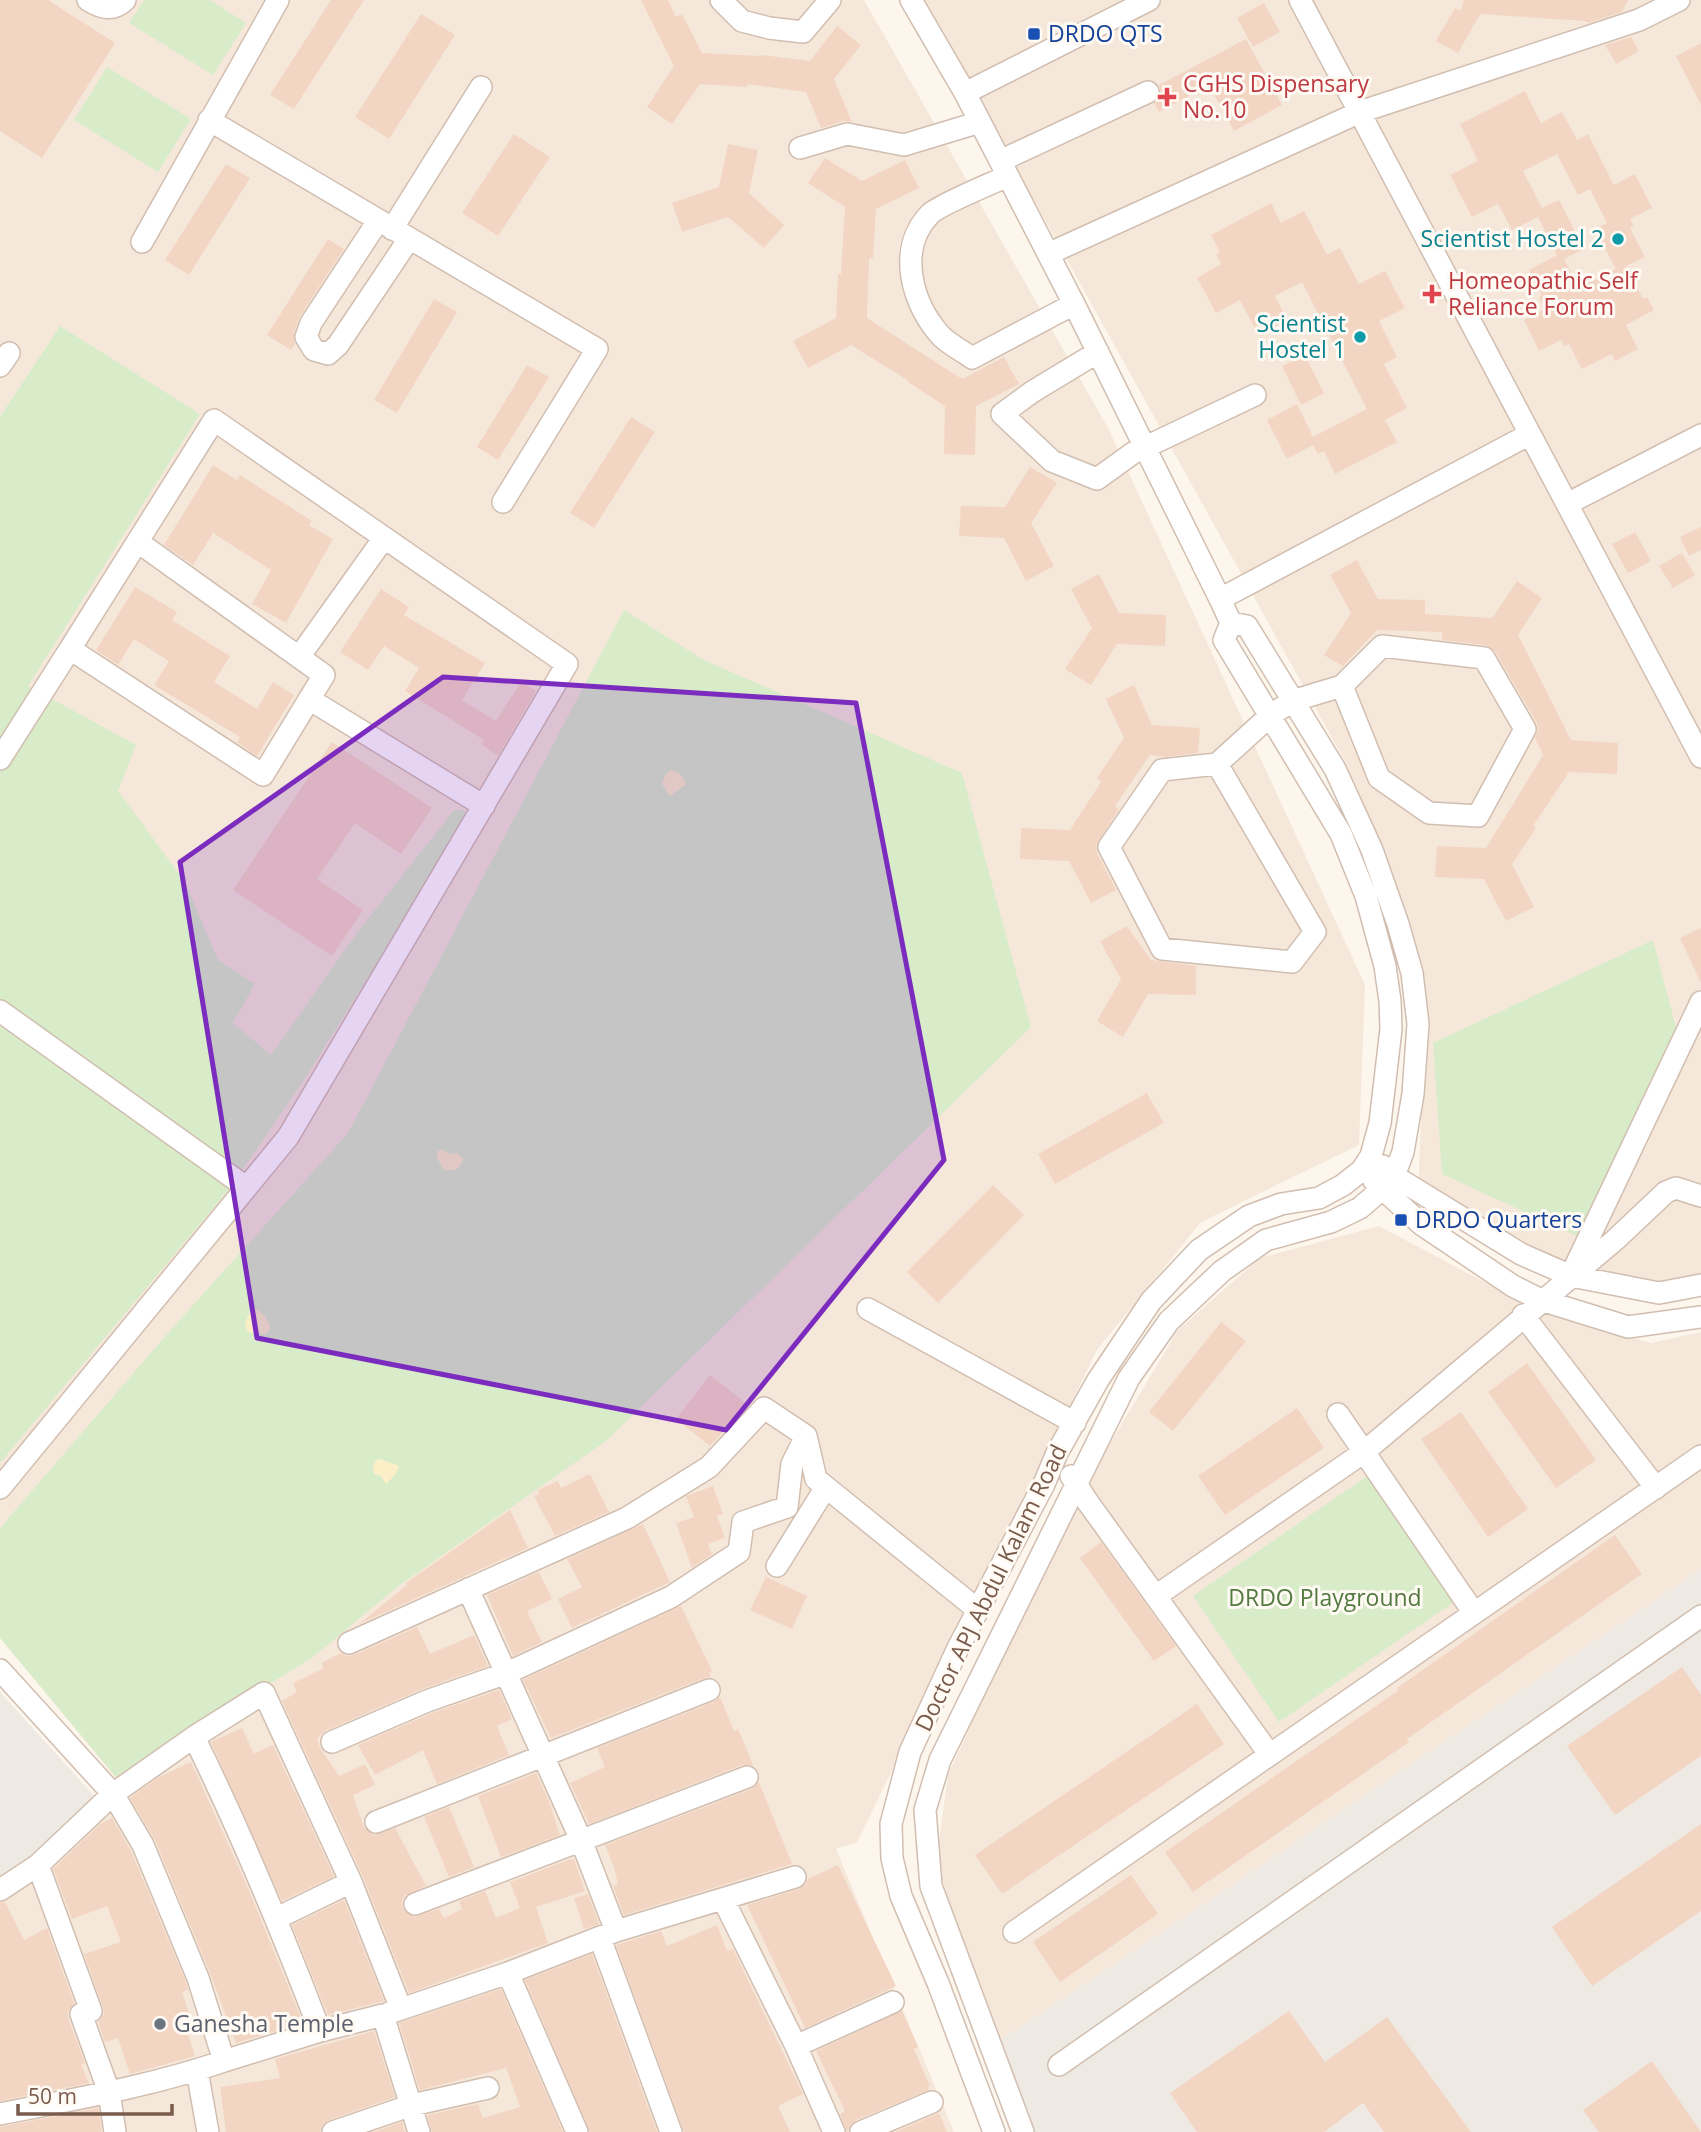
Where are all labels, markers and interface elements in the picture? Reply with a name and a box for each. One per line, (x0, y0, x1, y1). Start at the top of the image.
place label: DRDO QTS (1048, 17, 1163, 49)
marker: DRDO QTS (1026, 26, 1042, 42)
place label: CGHS Dispensary No.10 (1183, 67, 1369, 125)
marker: CGHS Dispensary No.10 (1157, 87, 1177, 107)
place label: Scientist Hostel 2 (1421, 222, 1604, 254)
marker: Scientist Hostel 2 (1610, 231, 1626, 247)
place label: Homeopathic Self Reliance Forum (1448, 264, 1639, 322)
marker: Homeopathic Self Reliance Forum (1422, 284, 1442, 304)
place label: Scientist Hostel 1 (1256, 307, 1346, 365)
marker: Scientist Hostel 1 (1352, 329, 1368, 345)
place label: DRDO Quarters (1415, 1203, 1582, 1235)
marker: DRDO Quarters (1393, 1212, 1409, 1228)
street label: Doctor APJ Abdul Kalam Road (907, 1439, 1074, 1736)
park label: DRDO Playground (1228, 1581, 1422, 1613)
place label: Ganesha Temple (174, 2007, 354, 2039)
marker: Ganesha Temple (152, 2016, 168, 2032)
scale bar (18, 2072, 172, 2116)
text: 50 m (28, 2082, 77, 2110)

